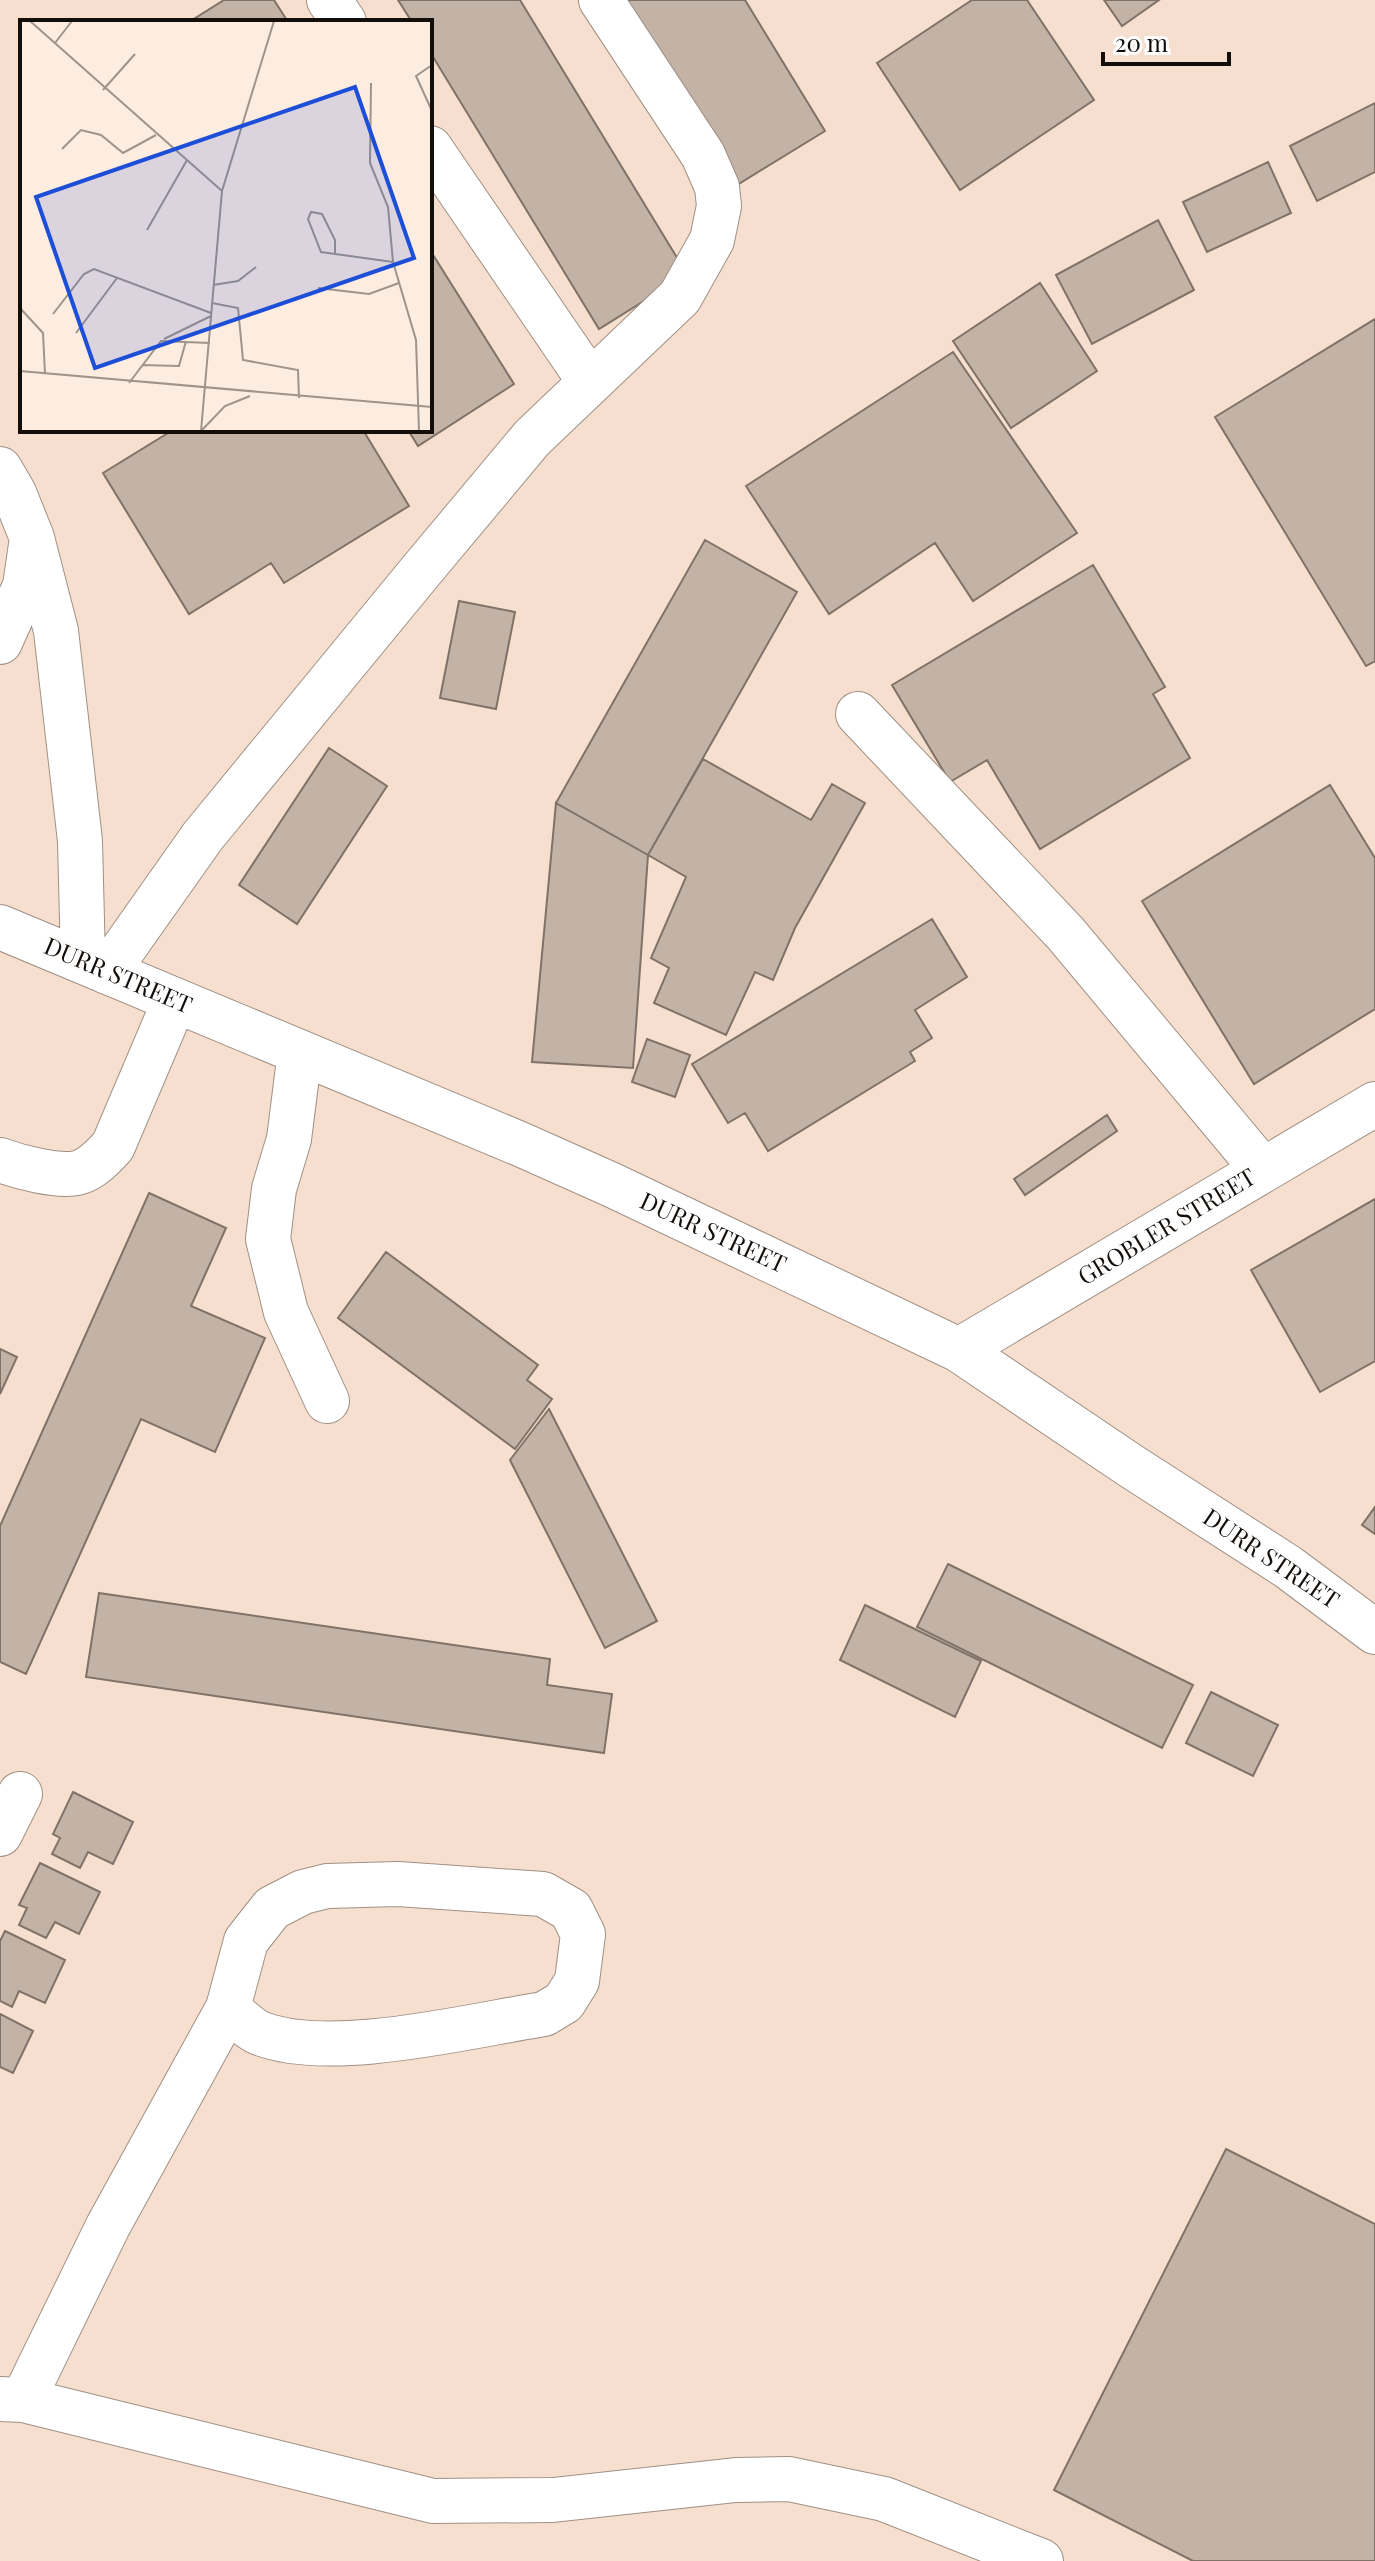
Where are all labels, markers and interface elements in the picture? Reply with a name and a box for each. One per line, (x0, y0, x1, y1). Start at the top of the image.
scale bar (1103, 16, 1229, 66)
inset map (20, 20, 432, 432)
text: 20 m (1115, 26, 1168, 58)
street label: DURR STREET (40, 929, 198, 1020)
street label: GROBLER STREET (1071, 1159, 1261, 1291)
street label: DURR STREET (636, 1183, 792, 1279)
street label: DURR STREET (1198, 1500, 1347, 1615)

